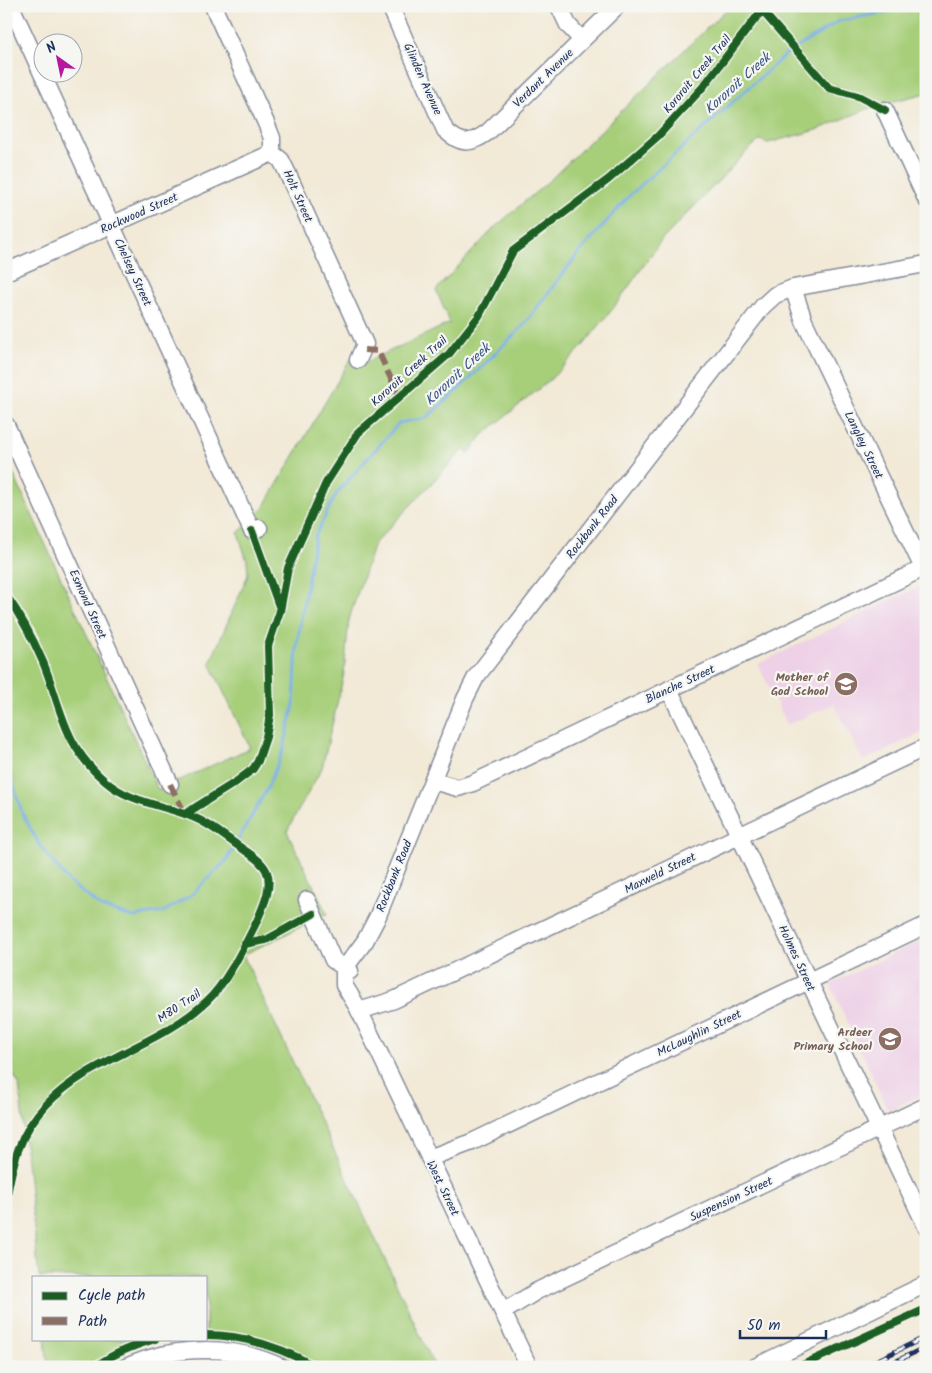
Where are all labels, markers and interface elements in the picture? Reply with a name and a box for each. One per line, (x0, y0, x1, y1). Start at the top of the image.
street label: Kororoit Creek Trail (659, 31, 736, 118)
north arrow (32, 32, 82, 82)
text: N (42, 36, 61, 60)
street label: Glinden Avenue (398, 40, 447, 119)
street label: Verdant Avenue (508, 44, 579, 112)
water label: Kororoit Creek (699, 46, 778, 120)
street label: Holt Street (277, 167, 318, 226)
street label: Rockwood Street (97, 188, 182, 239)
street label: Chelsey Street (108, 235, 157, 310)
street label: Kororoit Creek Trail (367, 332, 452, 411)
water label: Kororoit Creek (420, 337, 497, 411)
street label: Langley Street (839, 408, 888, 483)
street label: Rockbank Road (561, 491, 624, 563)
street label: Esmond Street (64, 566, 112, 643)
street label: Blanche Street (642, 660, 719, 709)
place label: Mother of God School (771, 668, 830, 701)
school or university icon: Mother of God School (833, 671, 859, 697)
street label: Rockbank Road (371, 836, 418, 915)
street label: Maxweld Street (621, 848, 700, 899)
street label: Holmes Street (773, 922, 820, 995)
street label: M80 Trail (154, 985, 205, 1028)
street label: McLaughlin Street (654, 1005, 745, 1062)
place label: Ardeer Primary School (793, 1023, 873, 1056)
school or university icon: Ardeer Primary School (877, 1026, 903, 1052)
street label: West Street (421, 1157, 464, 1220)
street label: Suspension Street (686, 1172, 776, 1227)
legend (32, 1276, 208, 1340)
text: Cycle path (78, 1284, 145, 1308)
scale bar (740, 1308, 826, 1340)
text: Path (78, 1310, 107, 1334)
text: 50 m (747, 1314, 781, 1338)

